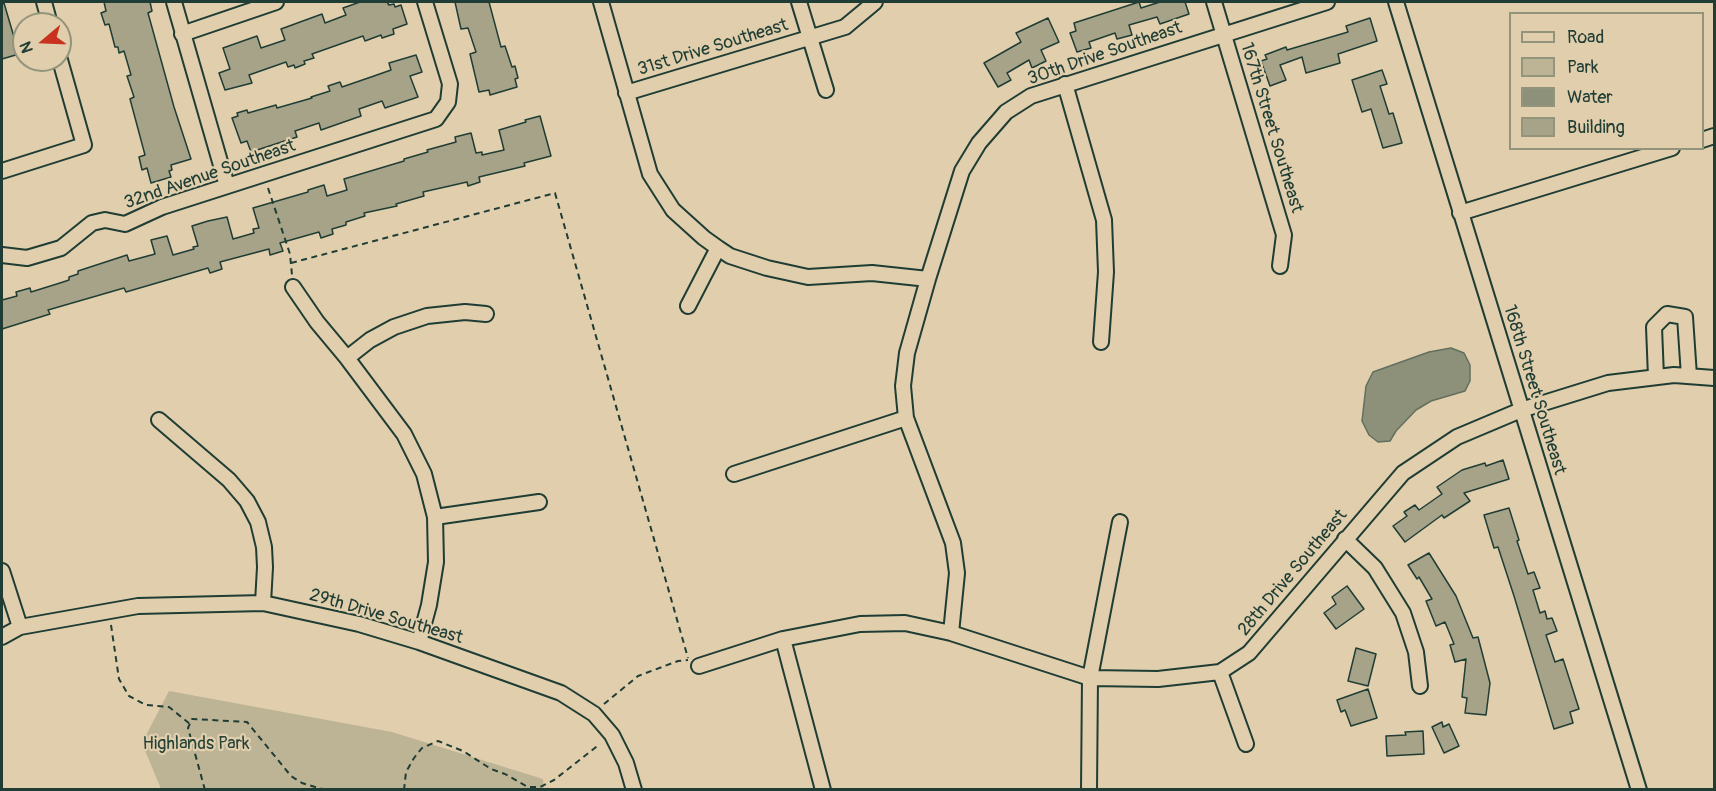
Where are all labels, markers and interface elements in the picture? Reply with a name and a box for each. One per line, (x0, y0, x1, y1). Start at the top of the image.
north arrow (12, 12, 72, 72)
legend (1509, 12, 1704, 150)
street label: 31st Drive Southeast (635, 15, 791, 81)
street label: 30th Drive Southeast (1025, 17, 1185, 91)
text: Road (1567, 26, 1604, 49)
text: N (16, 39, 38, 56)
street label: 167th Street Southeast (1235, 40, 1307, 216)
text: Park (1567, 56, 1599, 79)
text: Water (1567, 86, 1613, 109)
text: Building (1567, 116, 1625, 139)
street label: 32nd Avenue Southeast (122, 136, 298, 214)
street label: 168th Street Southeast (1498, 303, 1570, 477)
street label: 28th Drive Southeast (1234, 505, 1352, 641)
street label: 29th Drive Southeast (307, 585, 465, 649)
park label: Highlands Park (143, 733, 249, 755)

